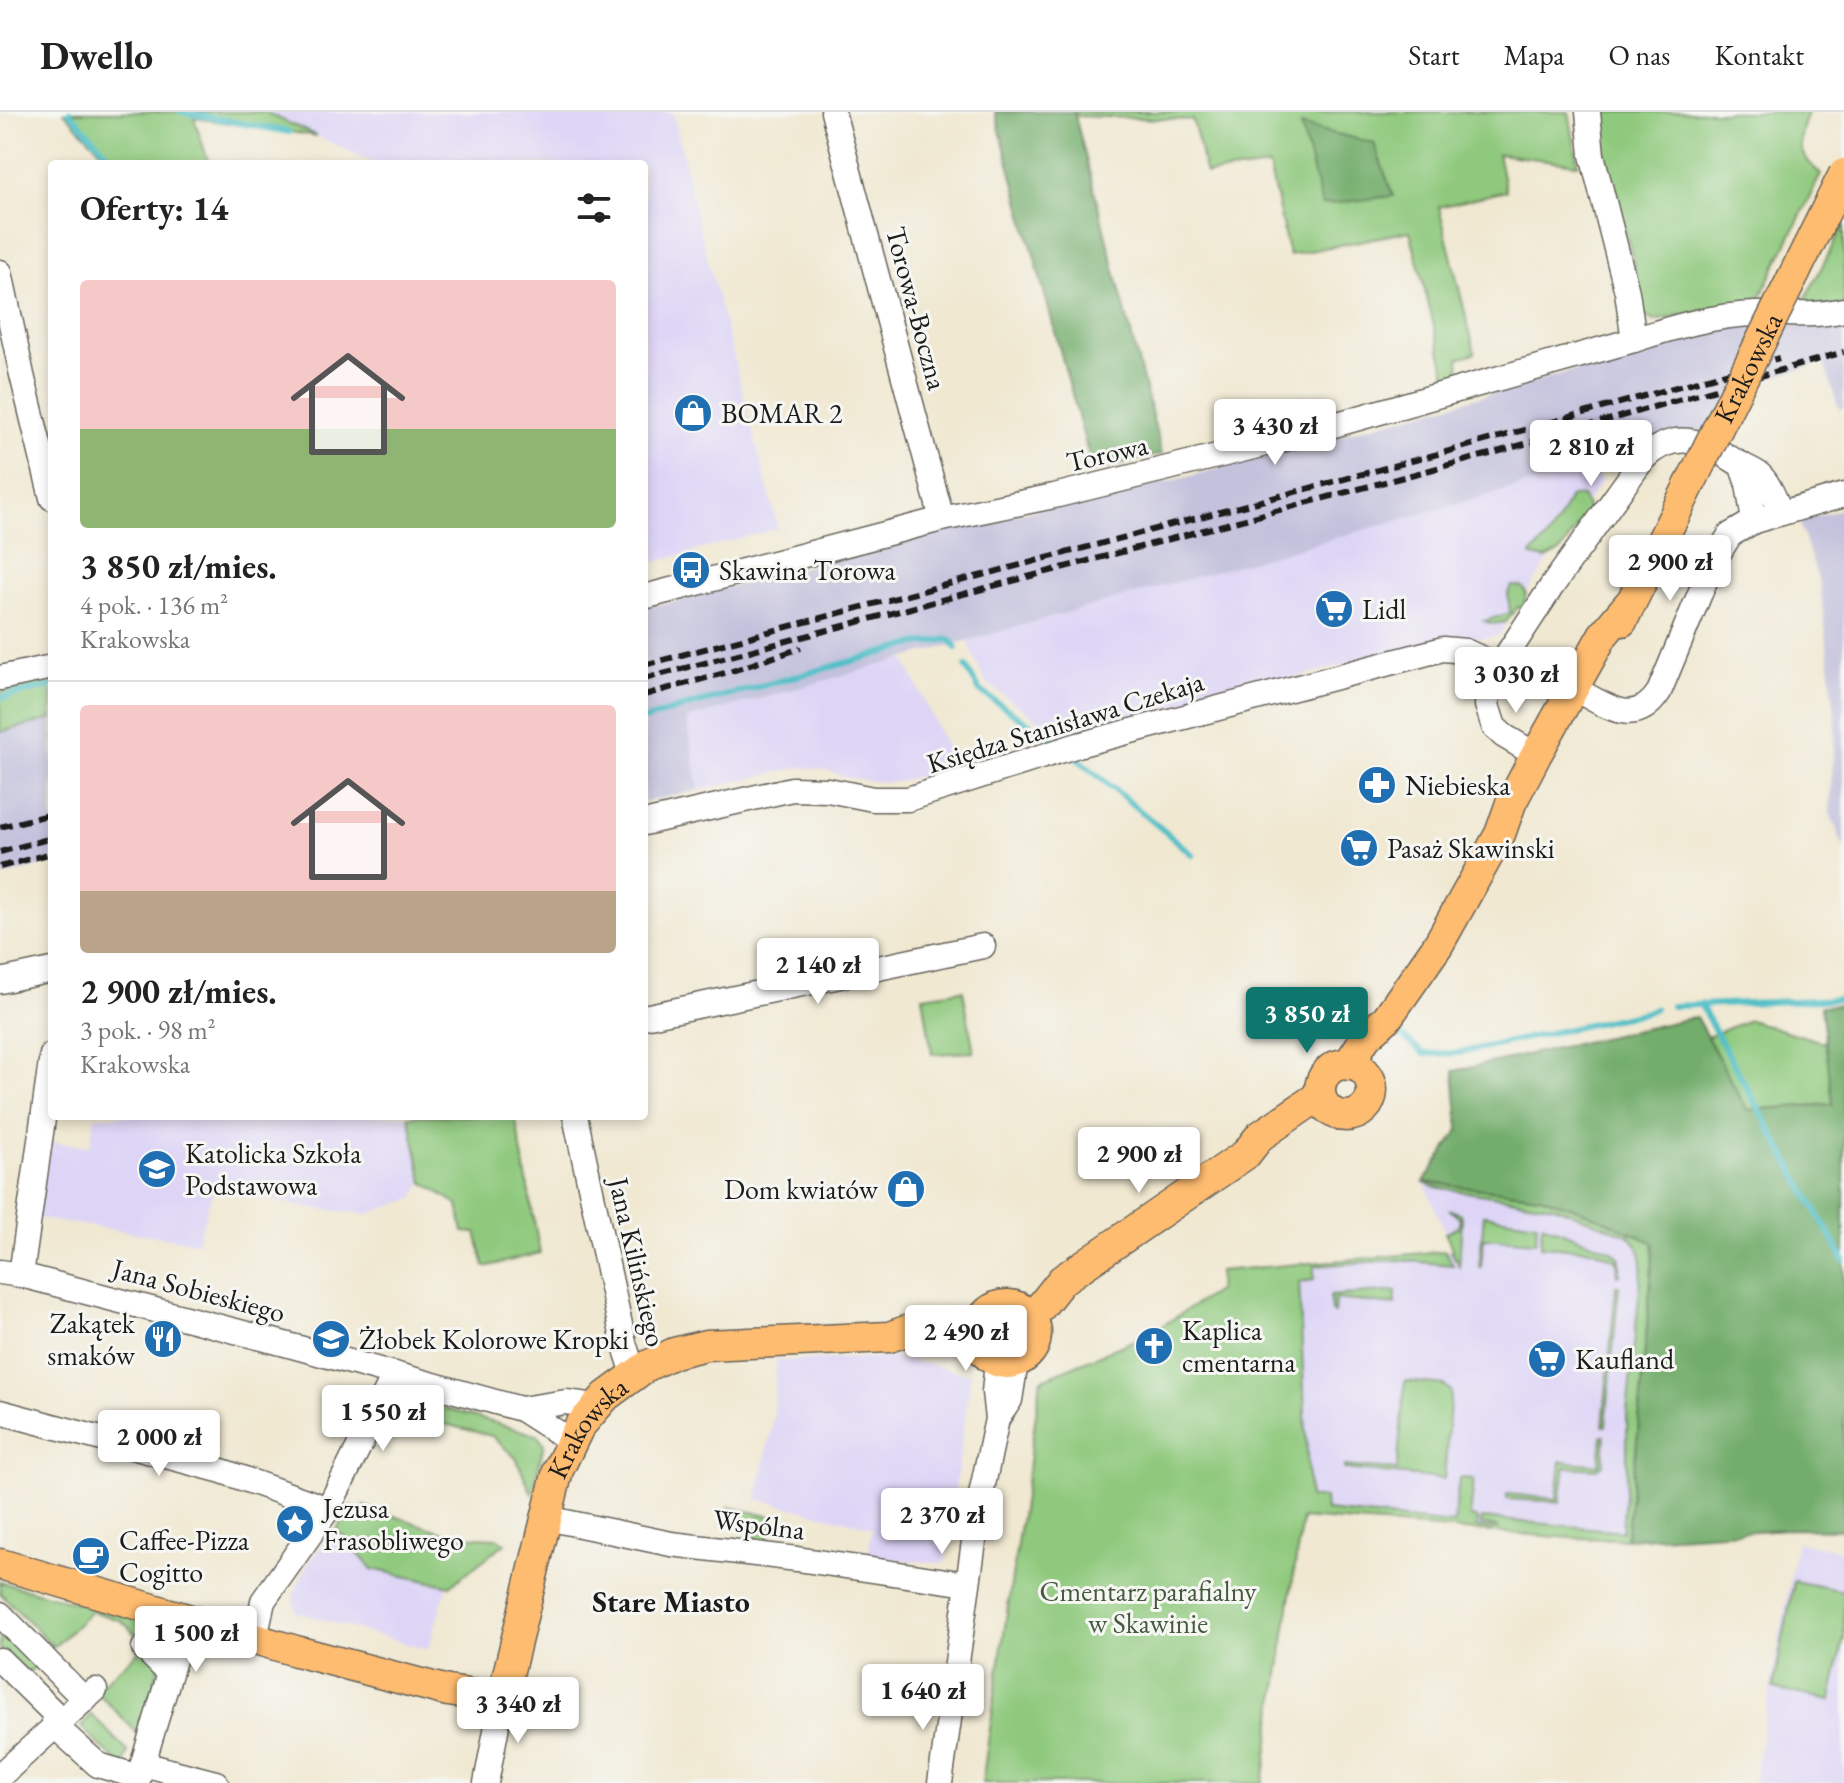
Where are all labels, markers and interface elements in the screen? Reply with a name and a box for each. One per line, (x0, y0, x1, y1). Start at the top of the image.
text: Dwello (40, 31, 153, 80)
text: Start (1408, 37, 1459, 73)
text: Mapa (1503, 37, 1564, 73)
text: O nas (1608, 37, 1670, 73)
text: Kontakt (1714, 37, 1804, 73)
text: Oferty: 14 (80, 186, 228, 230)
icon: filters (572, 186, 616, 230)
street label: Torowa-Boczna (878, 222, 956, 394)
street label: Krakowska (1705, 306, 1791, 429)
icon: home (276, 332, 420, 476)
shop icon: BOMAR 2 (672, 392, 714, 434)
place label: BOMAR 2 (721, 395, 843, 431)
pin: 3 430 zł (1192, 399, 1358, 467)
text: 3 430 zł (1232, 408, 1318, 442)
pin: 2 810 zł (1508, 420, 1674, 488)
street label: Torowa (1063, 426, 1152, 480)
text: 2 810 zł (1548, 429, 1634, 463)
pin: 2 900 zł (1587, 535, 1753, 603)
text: 3 850 zł/mies. (80, 544, 277, 588)
text: 2 900 zł (1627, 544, 1713, 578)
bus stop icon: Skawina Torowa (670, 549, 712, 591)
place label: Skawina Torowa (719, 552, 897, 588)
text: 4 pok. · 136 m² (80, 588, 228, 622)
supermarket icon: Lidl (1313, 588, 1355, 630)
place label: Lidl (1362, 591, 1406, 627)
text: Krakowska (80, 622, 190, 656)
pin: 3 030 zł (1433, 647, 1599, 715)
text: 3 030 zł (1473, 656, 1559, 690)
street label: Księdza Stanisława Czekaja (922, 663, 1208, 781)
icon: home (276, 757, 420, 901)
pharmacy icon: Niebieska (1356, 764, 1398, 806)
place label: Niebieska (1405, 767, 1511, 803)
supermarket icon: Pasaż Skawinski (1338, 827, 1380, 869)
place label: Pasaż Skawinski (1387, 830, 1555, 866)
pin: 2 140 zł (735, 938, 901, 1006)
text: 2 140 zł (775, 947, 861, 981)
text: 2 900 zł/mies. (80, 969, 277, 1013)
pin: 3 850 zł (1224, 987, 1390, 1055)
text: 3 850 zł (1264, 996, 1350, 1030)
text: 3 pok. · 98 m² (80, 1013, 216, 1047)
text: Krakowska (80, 1047, 190, 1081)
pin: 2 900 zł (1056, 1127, 1222, 1195)
place label: Katolicka Szkoła Podstawowa (185, 1135, 362, 1203)
text: 2 900 zł (1096, 1136, 1182, 1170)
school or university icon: Katolicka Szkoła Podstawowa (136, 1148, 178, 1190)
shop icon: Dom kwiatów (885, 1168, 927, 1210)
place label: Dom kwiatów (724, 1171, 879, 1207)
street label: Jana Kilińskiego (601, 1172, 675, 1350)
street label: Jana Sobieskiego (107, 1249, 289, 1330)
place label: Zakątek smaków (47, 1305, 136, 1373)
pin: 2 490 zł (883, 1305, 1049, 1373)
place label: Kaplica cmentarna (1182, 1312, 1297, 1380)
text: 2 490 zł (923, 1314, 1009, 1348)
restaurant icon: Zakątek smaków (142, 1318, 184, 1360)
school or university icon: Żłobek Kolorowe Kropki (310, 1318, 352, 1360)
place label: Żłobek Kolorowe Kropki (359, 1321, 629, 1357)
church icon: Kaplica cmentarna (1133, 1325, 1175, 1367)
supermarket icon: Kaufland (1526, 1338, 1568, 1380)
place label: Kaufland (1575, 1341, 1675, 1377)
street label: Krakowska (539, 1368, 635, 1485)
pin: 1 550 zł (300, 1385, 466, 1453)
text: 1 550 zł (340, 1394, 426, 1428)
pin: 2 000 zł (76, 1410, 242, 1478)
text: 2 000 zł (116, 1419, 202, 1453)
pin: 2 370 zł (859, 1488, 1025, 1556)
place label: Jezusa Frasobliwego (321, 1490, 464, 1558)
text: 2 370 zł (899, 1497, 985, 1531)
street label: Wspólna (711, 1501, 808, 1548)
place icon: Jezusa Frasobliwego (274, 1503, 316, 1545)
place label: Caffee-Pizza Cogitto (119, 1522, 250, 1590)
cafe icon: Caffee-Pizza Cogitto (70, 1535, 112, 1577)
park label: Cmentarz parafialny w Skawinie (1040, 1573, 1257, 1641)
district label: Stare Miasto (592, 1582, 750, 1621)
pin: 1 500 zł (113, 1606, 279, 1674)
text: 1 500 zł (153, 1615, 239, 1649)
pin: 1 640 zł (840, 1664, 1006, 1732)
text: 1 640 zł (880, 1673, 966, 1707)
pin: 3 340 zł (435, 1677, 601, 1745)
text: 3 340 zł (475, 1686, 561, 1720)

